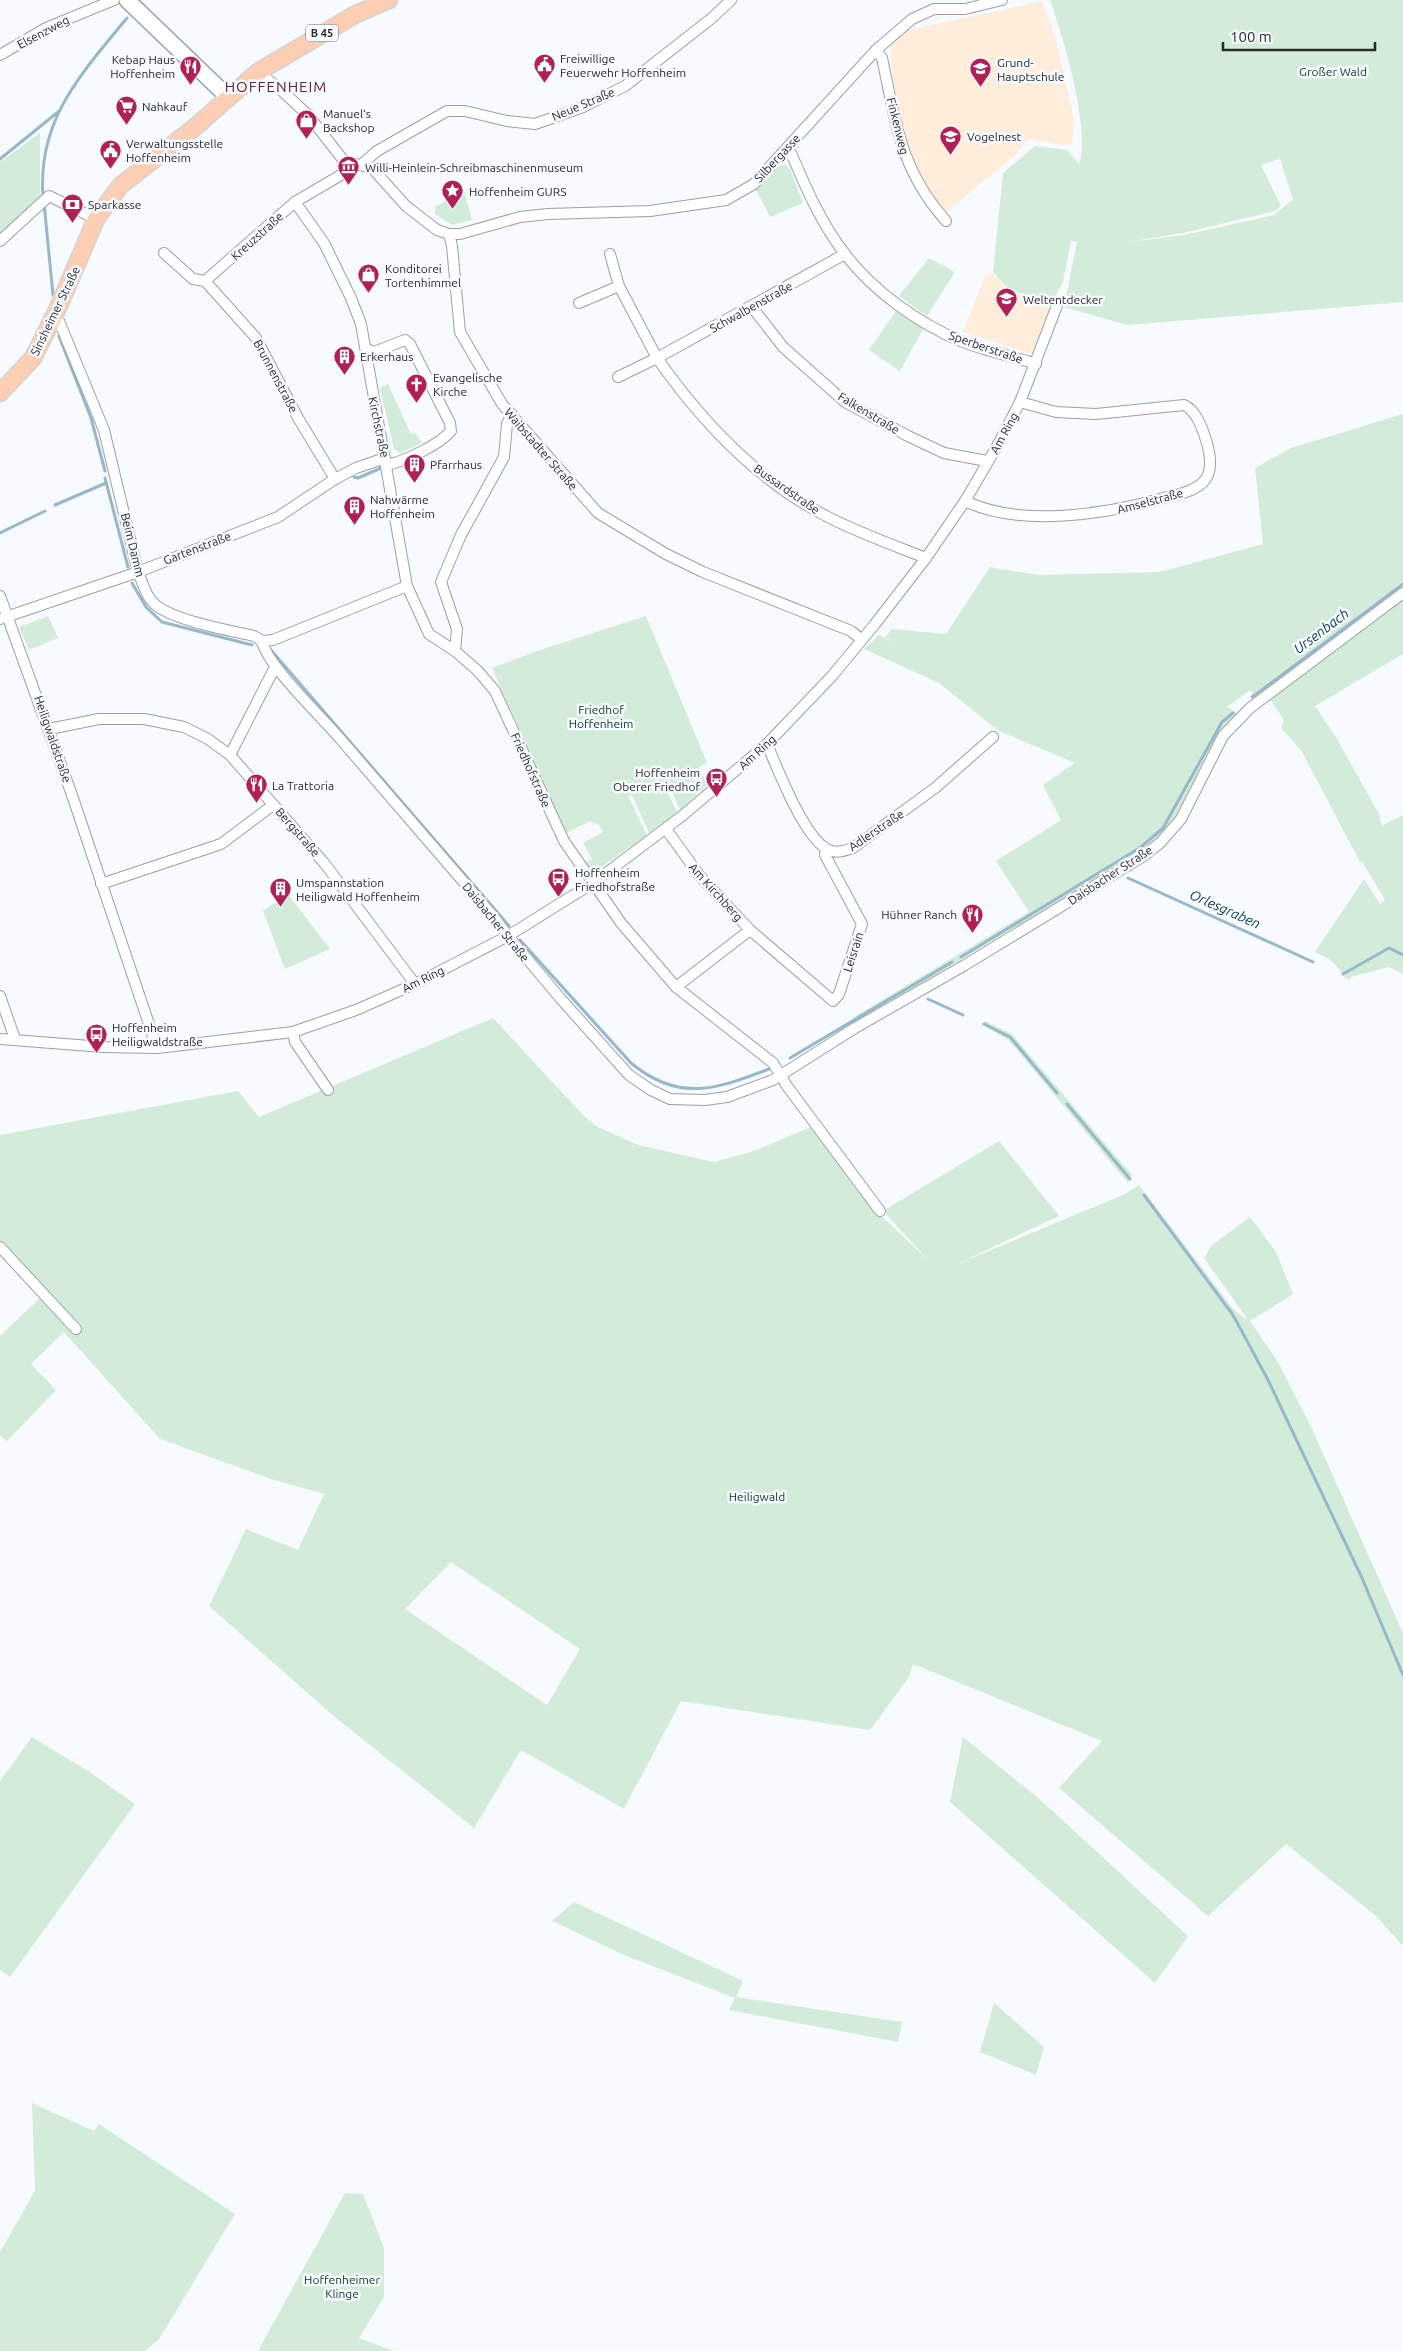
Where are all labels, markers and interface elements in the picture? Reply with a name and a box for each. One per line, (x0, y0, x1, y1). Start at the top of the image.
street label: Elsenzweg (15, 13, 71, 51)
scale bar (1223, 20, 1376, 52)
road number: B 45 (306, 24, 338, 42)
text: 100 m (1230, 28, 1272, 45)
place label: Freiwillige Feuerwehr Hoffenheim (560, 52, 686, 79)
place label: Kebap Haus Hoffenheim (110, 53, 175, 80)
public building icon: Freiwillige Feuerwehr Hoffenheim (532, 53, 556, 84)
restaurant icon: Kebap Haus Hoffenheim (179, 54, 203, 85)
place label: Grund- Hauptschule (997, 56, 1064, 83)
school or university icon: Grund- Hauptschule (969, 57, 993, 88)
park label: Großer Wald (1299, 65, 1367, 78)
district label: HOFFENHEIM (225, 78, 327, 95)
street label: Neue Straße (550, 85, 616, 123)
supermarket icon: Nahkauf (114, 94, 138, 125)
street label: Finkenweg (885, 96, 911, 156)
place label: Nahkauf (142, 100, 188, 113)
place label: Manuel‘s Backshop (323, 107, 375, 134)
shop icon: Manuel‘s Backshop (295, 108, 319, 139)
school or university icon: Vogelnest (939, 124, 963, 155)
place label: Vogelnest (967, 130, 1022, 143)
street label: Silbergasse (752, 131, 802, 185)
place label: Verwaltungsstelle Hoffenheim (126, 137, 223, 164)
public building icon: Verwaltungsstelle Hoffenheim (98, 138, 122, 169)
museum icon: Willi-Heinlein-Schreibmaschinenmuseum (337, 155, 361, 186)
place label: Willi-Heinlein-Schreibmaschinenmuseum (365, 161, 583, 174)
place icon: Hoffenheim GURS (441, 179, 465, 210)
place label: Hoffenheim GURS (469, 185, 566, 198)
bank icon: Sparkasse (60, 192, 84, 223)
place label: Sparkasse (88, 198, 141, 211)
street label: Kreuzstraße (228, 209, 286, 263)
place label: Konditorei Tortenhimmel (385, 262, 461, 289)
shop icon: Konditorei Tortenhimmel (357, 263, 381, 294)
street label: Sinsheimer Straße (28, 264, 82, 358)
street label: Schwalbenstraße (707, 279, 795, 335)
school or university icon: Weltentdecker (995, 287, 1019, 318)
place label: Weltentdecker (1023, 293, 1103, 306)
street label: Sperberstraße (947, 328, 1025, 366)
street label: Brunnenstraße (251, 337, 301, 415)
building icon: Erkerhaus (332, 344, 356, 375)
place label: Erkerhaus (360, 350, 413, 363)
place label: Evangelische Kirche (433, 371, 502, 398)
church icon: Evangelische Kirche (405, 372, 429, 403)
street label: Falkenstraße (836, 390, 902, 436)
street label: Kirchstraße (366, 395, 392, 459)
street label: Waibstadter Straße (502, 405, 580, 493)
street label: Am Ring (987, 410, 1021, 456)
building icon: Pfarrhaus (402, 452, 426, 483)
place label: Pfarrhaus (430, 458, 482, 471)
street label: Bussardstraße (752, 462, 822, 516)
street label: Amselstraße (1116, 486, 1184, 516)
place label: Nahwärme Hoffenheim (370, 493, 435, 520)
building icon: Nahwärme Hoffenheim (342, 494, 366, 525)
street label: Beim Damm (119, 512, 147, 578)
street label: Gartenstraße (161, 529, 233, 567)
water label: Ursenbach (1290, 605, 1352, 657)
street label: Heiligwaldstraße (32, 694, 74, 784)
park label: Friedhof Hoffenheim (569, 703, 633, 730)
street label: Friedhofstraße (509, 731, 553, 809)
street label: Am Ring (736, 732, 778, 772)
place label: Hoffenheim Oberer Friedhof (613, 766, 700, 793)
bus stop icon: Hoffenheim Oberer Friedhof (704, 767, 728, 798)
restaurant icon: La Trattoria (244, 773, 268, 804)
place label: La Trattoria (272, 779, 334, 792)
street label: Bergstraße (273, 805, 323, 859)
street label: Adlerstraße (846, 807, 906, 853)
street label: Daisbacher Straße (1065, 843, 1155, 907)
street label: Am Kirchberg (687, 860, 745, 924)
place label: Hoffenheim Friedhofstraße (575, 866, 655, 893)
bus stop icon: Hoffenheim Friedhofstraße (547, 867, 571, 898)
place label: Umspannstation Heiligwald Hoffenheim (296, 876, 420, 903)
building icon: Umspannstation Heiligwald Hoffenheim (268, 877, 292, 908)
street label: Daisbacher Straße (460, 880, 532, 964)
water label: Orlesgraben (1187, 886, 1263, 932)
restaurant icon: Hühner Ranch (961, 902, 985, 933)
place label: Hühner Ranch (881, 908, 957, 921)
street label: Leisrain (840, 930, 866, 974)
street label: Am Ring (400, 963, 446, 995)
place label: Hoffenheim Heiligwaldstraße (112, 1021, 203, 1048)
bus stop icon: Hoffenheim Heiligwaldstraße (84, 1022, 108, 1053)
park label: Heiligwald (729, 1490, 785, 1503)
park label: Hoffenheimer Klinge (304, 2273, 380, 2300)

